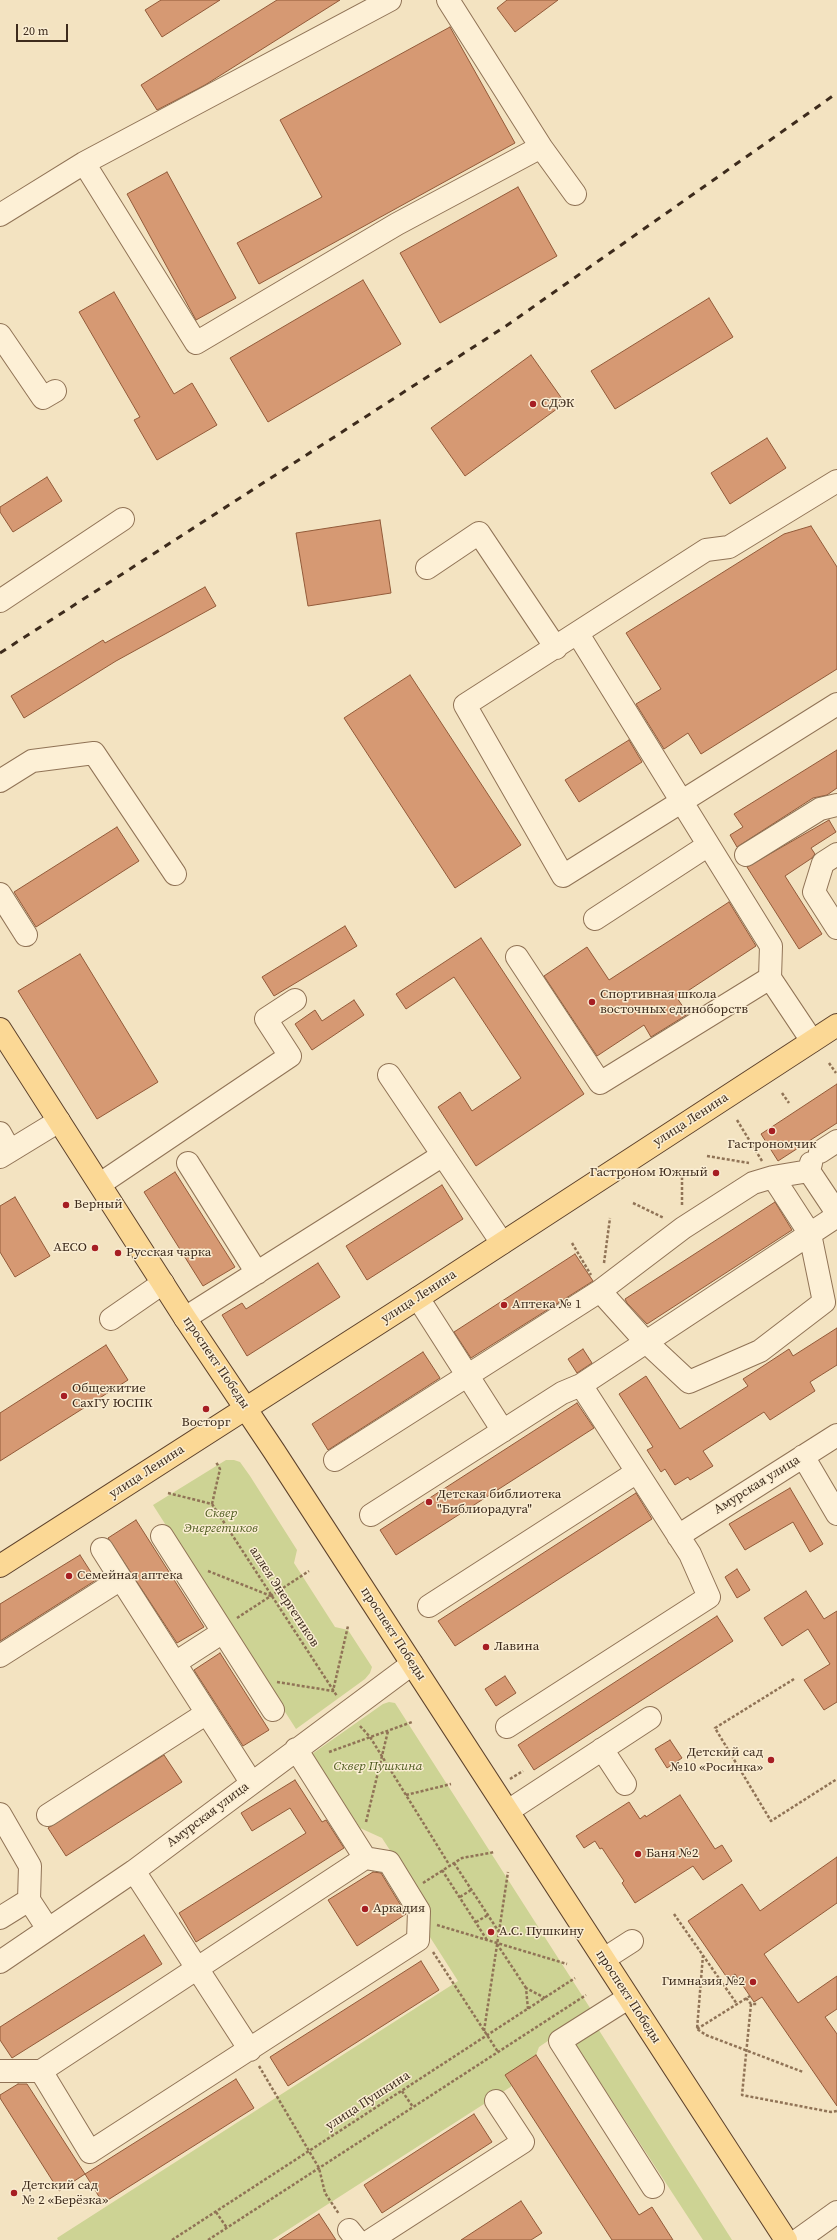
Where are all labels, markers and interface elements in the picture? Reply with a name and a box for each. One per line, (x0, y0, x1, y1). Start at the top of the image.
scale bar (18, 16, 70, 42)
text: 20 m (23, 23, 49, 39)
place label: СДЭК (541, 396, 574, 412)
marker: СДЭК (528, 399, 538, 409)
place label: Спортивная школа восточных единоборств (600, 987, 748, 1018)
marker: Спортивная школа восточных единоборств (587, 997, 597, 1007)
street label: улица Ленина (651, 1090, 731, 1150)
marker: Гастрономчик (767, 1126, 777, 1136)
place label: Гастрономчик (728, 1137, 816, 1153)
place label: Гастроном Южный (590, 1165, 708, 1181)
marker: Гастроном Южный (711, 1168, 721, 1178)
place label: Верный (74, 1197, 123, 1213)
marker: Верный (61, 1200, 71, 1210)
place label: AECO (53, 1240, 87, 1256)
marker: AECO (90, 1243, 100, 1253)
place label: Русская чарка (126, 1245, 211, 1261)
marker: Русская чарка (113, 1248, 123, 1258)
street label: улица Ленина (379, 1267, 459, 1327)
place label: Аптека № 1 (512, 1297, 581, 1313)
marker: Аптека № 1 (499, 1300, 509, 1310)
street label: проспект Победы (179, 1314, 253, 1412)
place label: Общежитие СахГУ ЮСПК (72, 1381, 153, 1412)
marker: Общежитие СахГУ ЮСПК (59, 1391, 69, 1401)
marker: Восторг (201, 1404, 211, 1414)
place label: Восторг (182, 1415, 230, 1431)
street label: улица Ленина (107, 1442, 187, 1502)
street label: Амурская улица (711, 1452, 803, 1518)
place label: Детская библиотека "Библиорадуга" (437, 1487, 561, 1518)
marker: Детская библиотека "Библиорадуга" (424, 1497, 434, 1507)
park label: Сквер Энергетиков (184, 1506, 258, 1537)
street label: аллея Энергетиков (246, 1544, 322, 1650)
place label: Семейная аптека (77, 1568, 183, 1584)
marker: Семейная аптека (64, 1571, 74, 1581)
street label: проспект Победы (357, 1584, 429, 1684)
place label: Лавина (494, 1639, 539, 1655)
marker: Лавина (481, 1642, 491, 1652)
place label: Детский сад №10 «Росинка» (670, 1745, 763, 1776)
marker: Детский сад №10 «Росинка» (766, 1755, 776, 1765)
park label: Сквер Пушкина (333, 1759, 423, 1775)
street label: Амурская улица (164, 1779, 252, 1851)
place label: Баня №2 (646, 1846, 698, 1862)
marker: Баня №2 (633, 1849, 643, 1859)
place label: Аркадия (373, 1901, 425, 1917)
marker: Аркадия (360, 1904, 370, 1914)
place label: А.С. Пушкину (499, 1924, 584, 1940)
marker: А.С. Пушкину (486, 1927, 496, 1937)
street label: проспект Победы (592, 1947, 664, 2047)
place label: Гимназия №2 (662, 1974, 745, 1990)
marker: Гимназия №2 (748, 1977, 758, 1987)
street label: улица Пушкина (323, 2068, 413, 2134)
place label: Детский сад № 2 «Берёзка» (22, 2178, 108, 2209)
marker: Детский сад № 2 «Берёзка» (9, 2188, 19, 2198)

